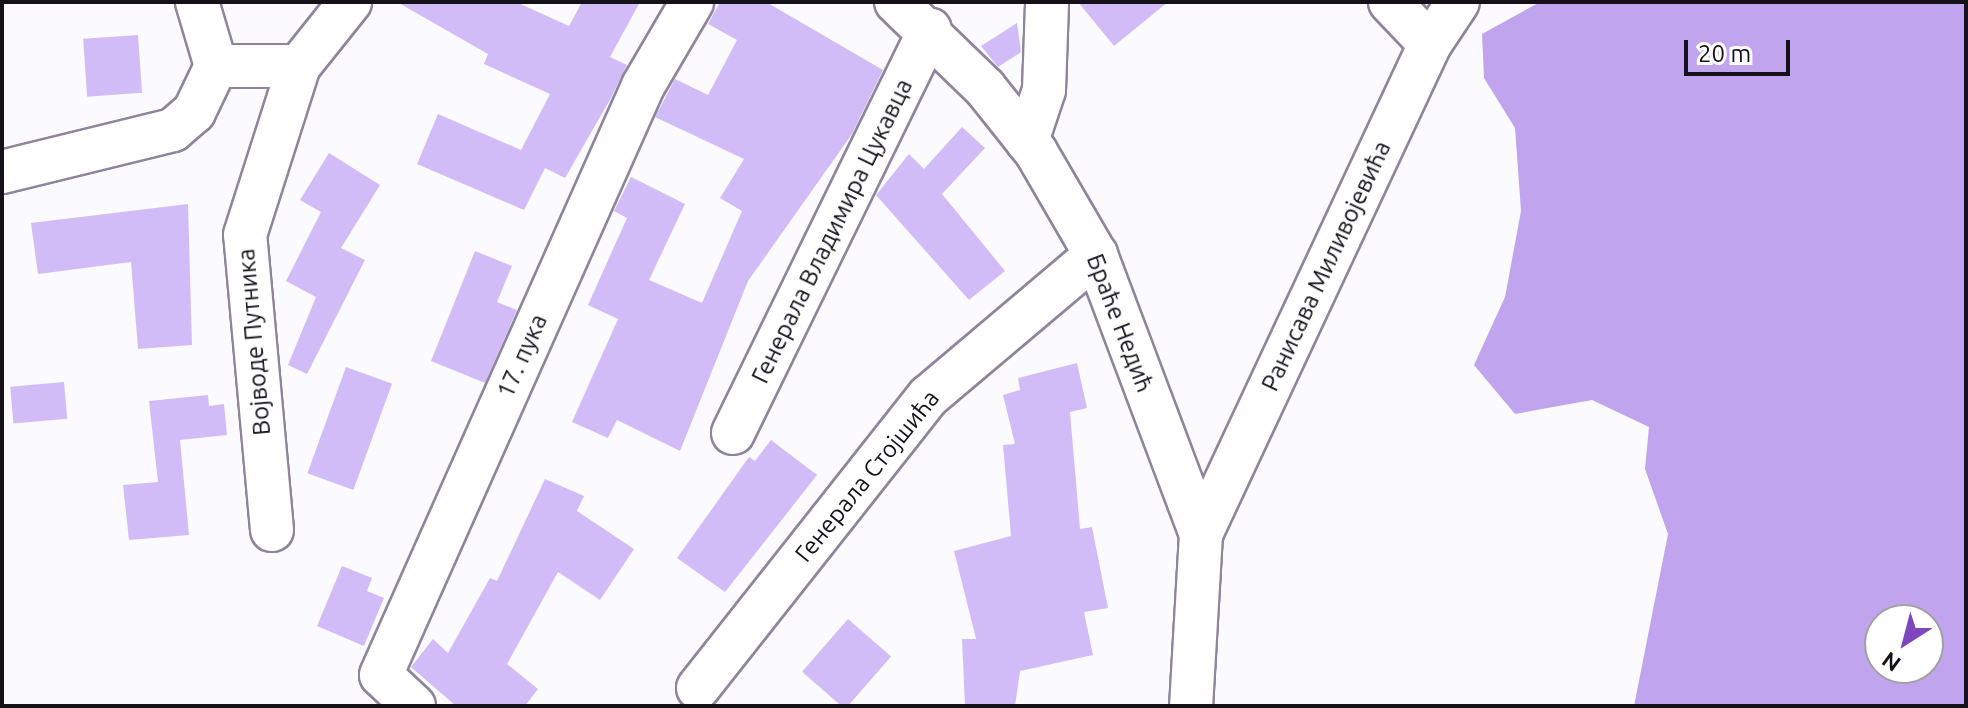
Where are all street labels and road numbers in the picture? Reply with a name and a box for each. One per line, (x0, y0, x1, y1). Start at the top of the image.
street label: Генерала Владимира Цукавца (746, 74, 918, 388)
street label: Ранисава Миливојевића (1255, 136, 1397, 396)
street label: Војводе Путника (231, 247, 277, 437)
street label: Браће Недић (1080, 250, 1160, 396)
street label: 17. пука (491, 310, 553, 402)
street label: Генерала Стојшића (789, 384, 945, 568)

